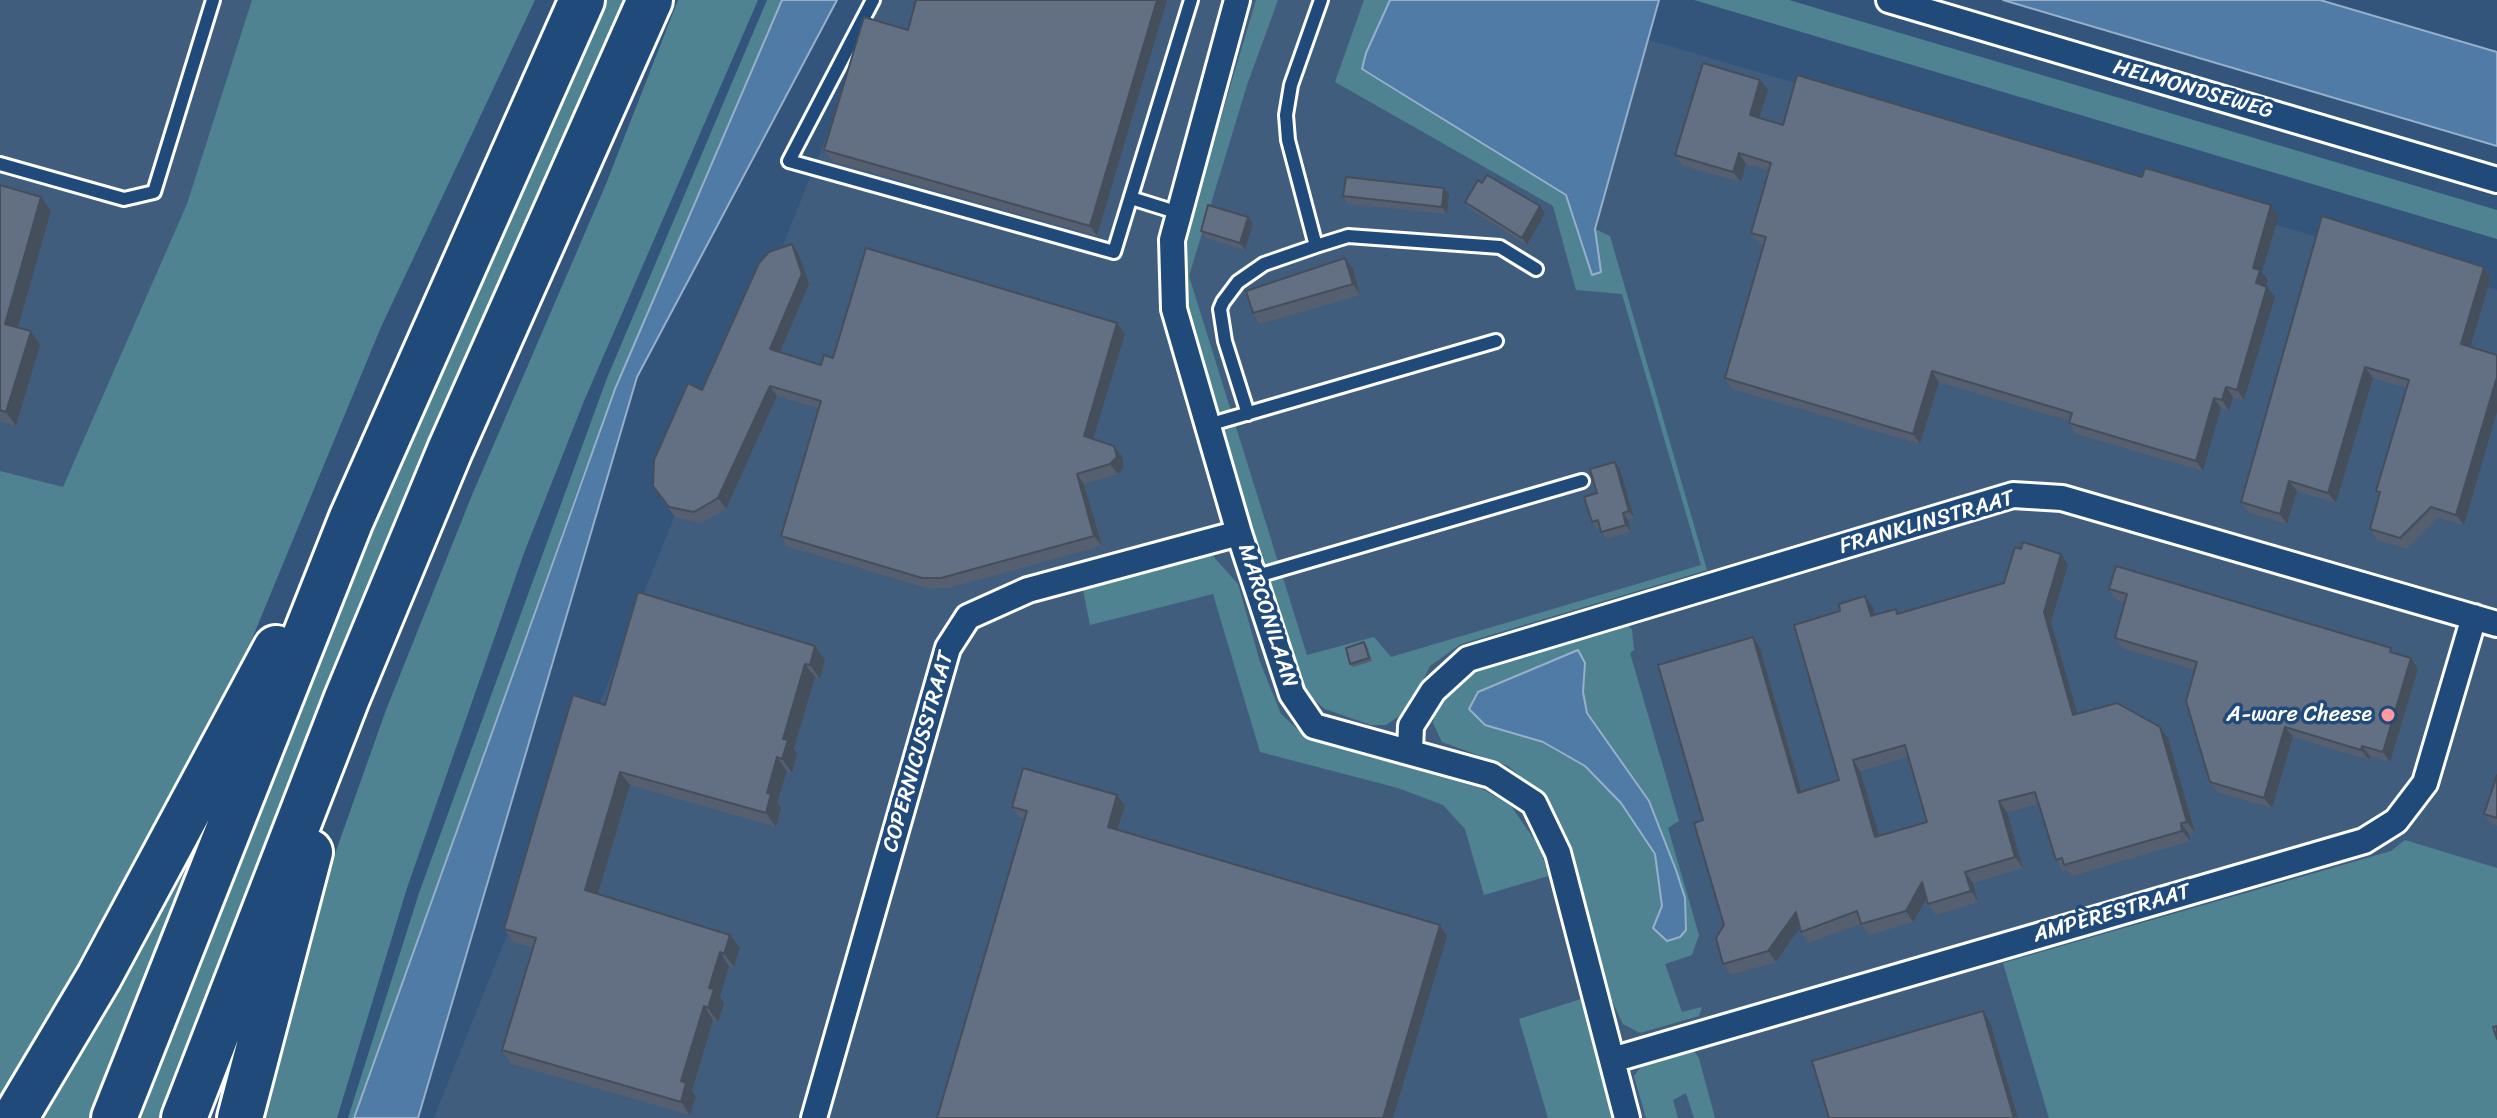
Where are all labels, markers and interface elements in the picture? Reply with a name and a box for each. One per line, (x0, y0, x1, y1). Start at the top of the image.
street label: HELMONDSEWEG (2110, 55, 2276, 125)
street label: FRANKLINSTRAAT (1837, 485, 2017, 561)
street label: MARCONILAAN (1231, 541, 1303, 691)
street label: COPERNICUSSTRAAT (878, 649, 960, 855)
place label: A-ware Cheese (2226, 702, 2372, 728)
marker: A-ware Cheese (2379, 706, 2397, 724)
street label: AMPÈRESTRAAT (2030, 879, 2194, 949)

